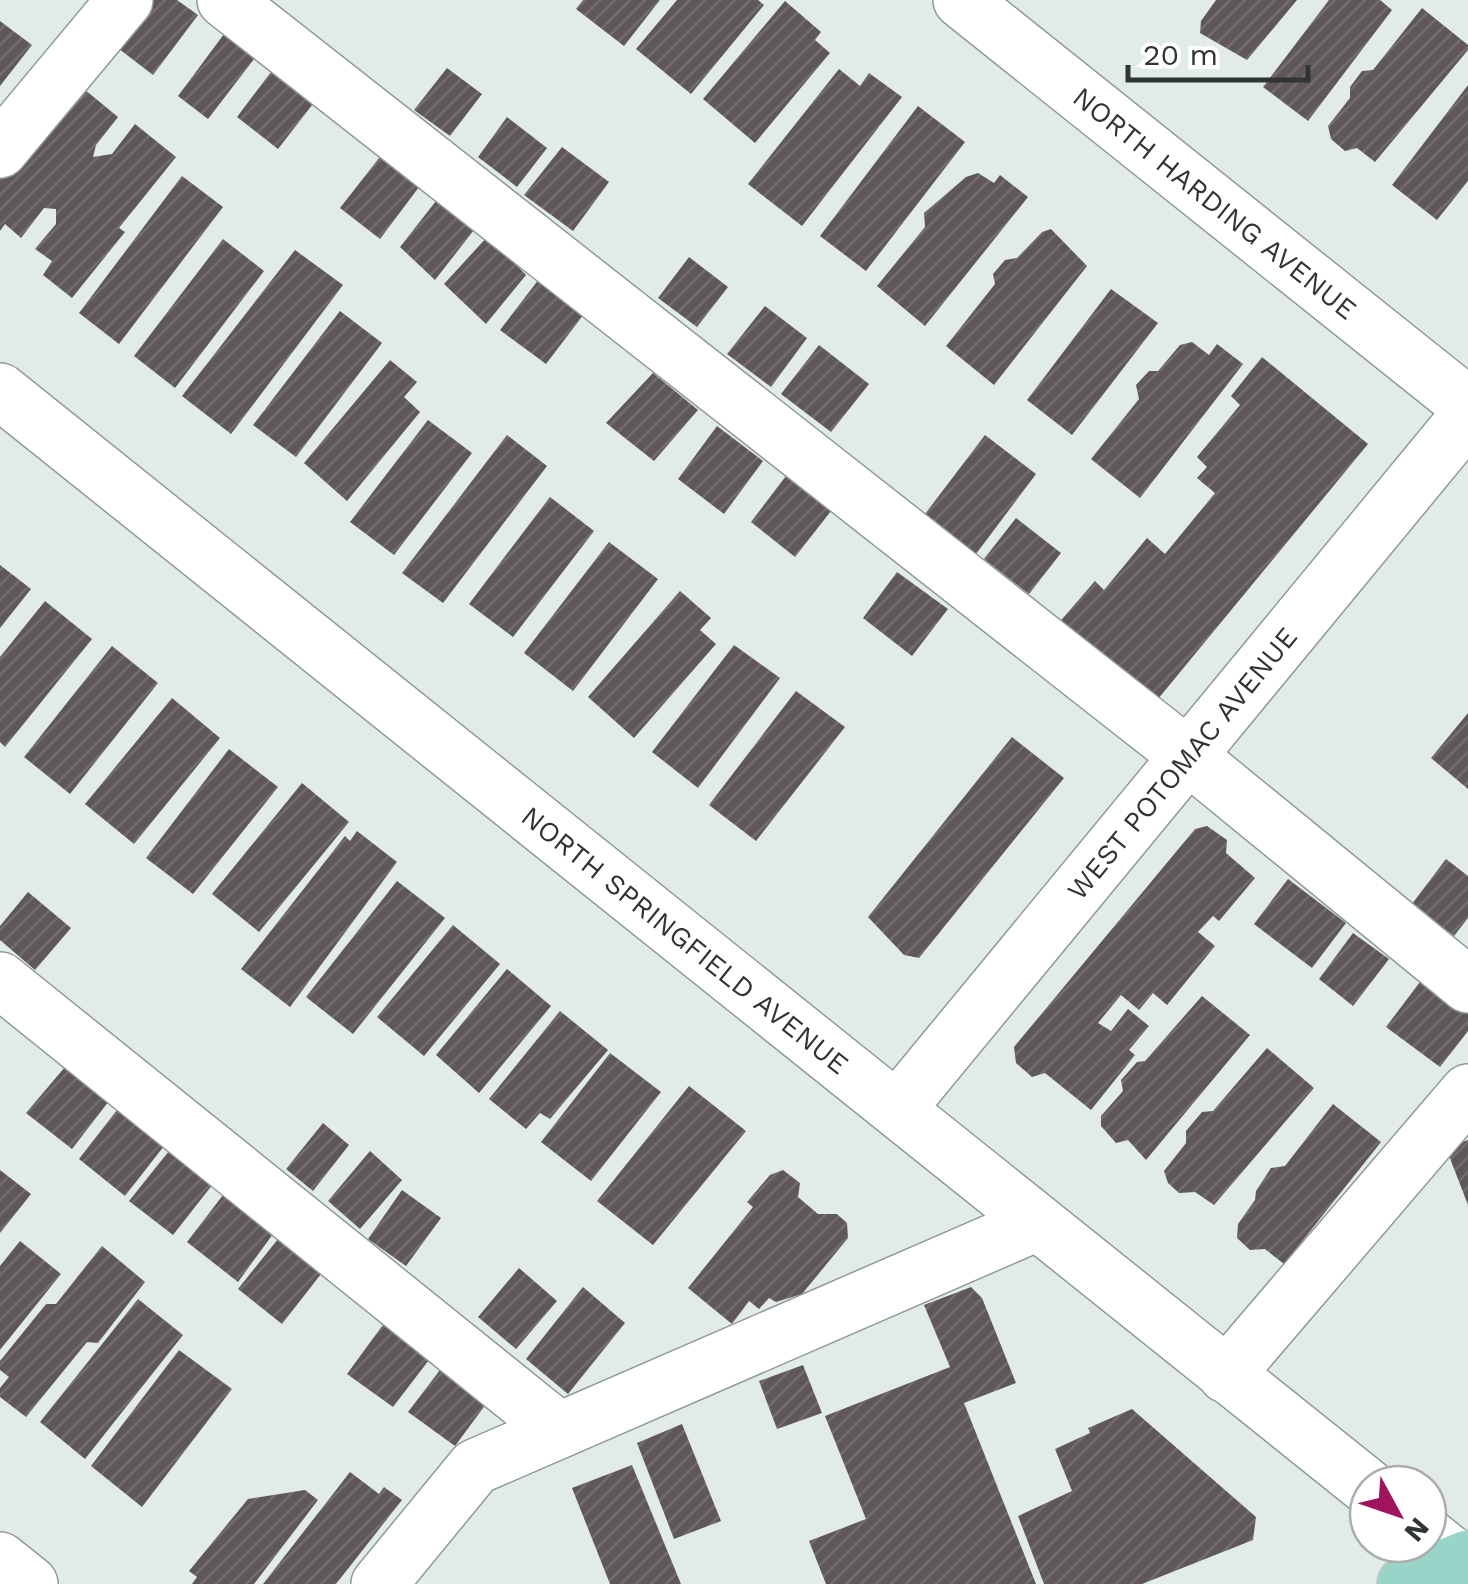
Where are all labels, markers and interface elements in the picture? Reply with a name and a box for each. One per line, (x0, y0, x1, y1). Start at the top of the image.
scale bar (1128, 20, 1308, 82)
text: 20 m (1143, 37, 1218, 72)
street label: NORTH HARDING AVENUE (1067, 80, 1363, 326)
street label: WEST POTOMAC AVENUE (1060, 620, 1304, 906)
street label: NORTH SPRINGFIELD AVENUE (515, 799, 855, 1081)
north arrow (1348, 1464, 1448, 1564)
text: N (1397, 1511, 1436, 1548)

